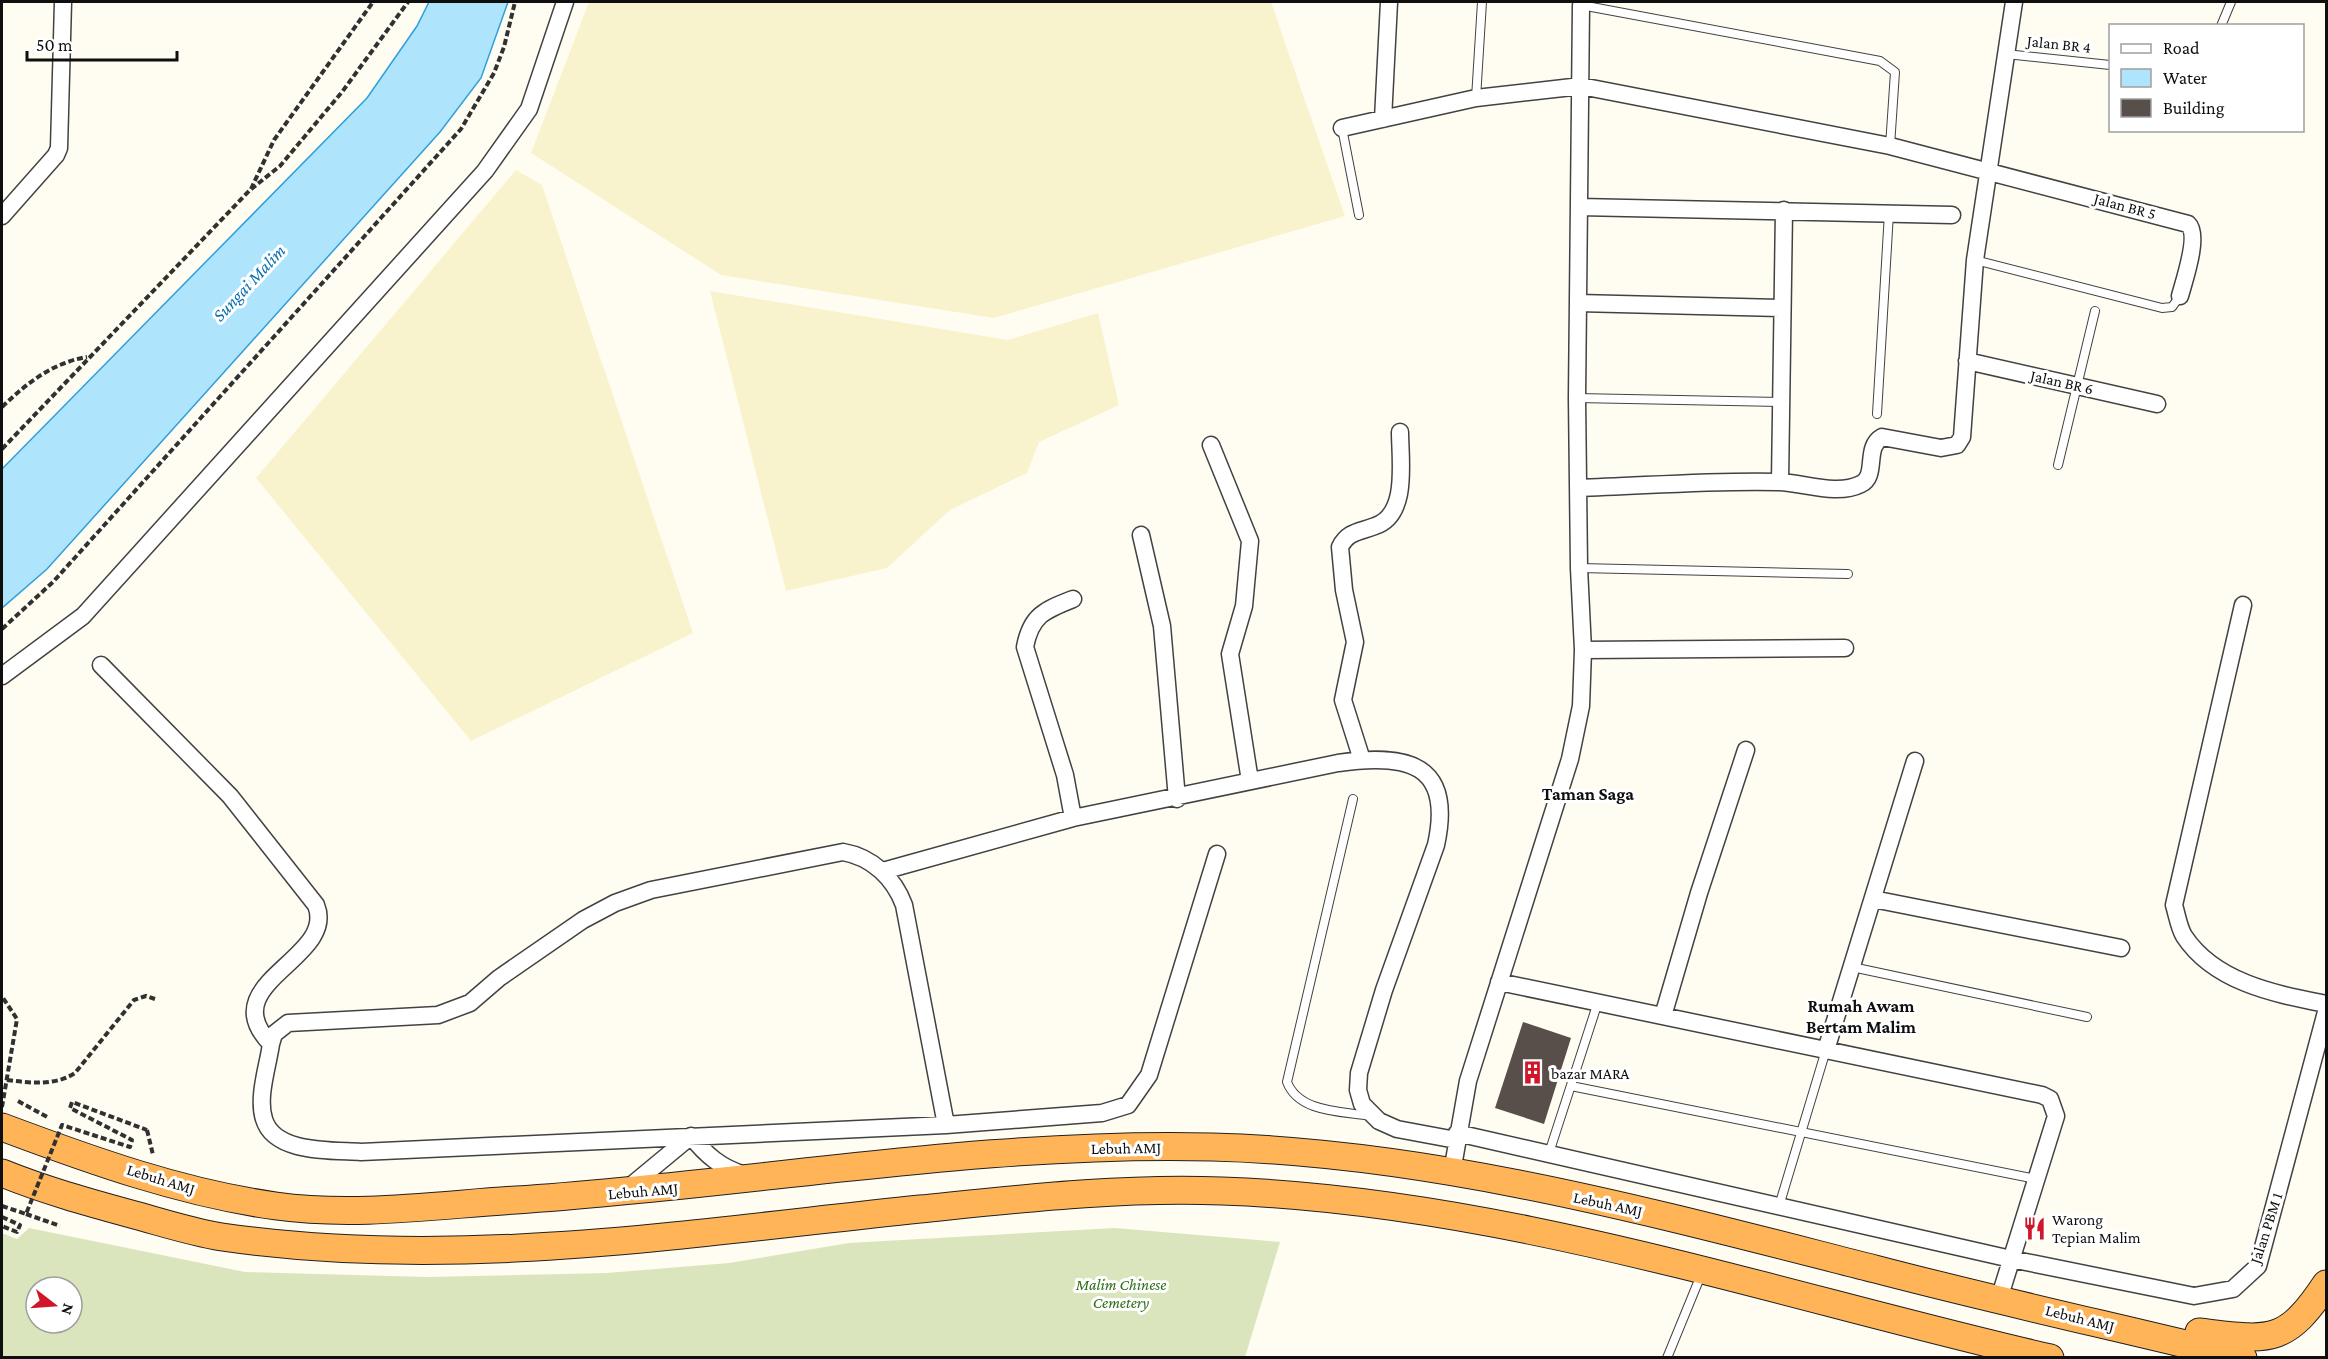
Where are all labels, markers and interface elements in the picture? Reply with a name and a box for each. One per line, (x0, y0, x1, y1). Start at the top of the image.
scale bar (27, 24, 177, 62)
legend (2109, 24, 2304, 132)
street label: Jalan BR 4 (2024, 32, 2092, 57)
text: 50 m (36, 35, 73, 55)
text: Road (2163, 38, 2200, 58)
text: Water (2163, 68, 2208, 88)
text: Building (2163, 98, 2225, 118)
street label: Jalan BR 5 (2090, 189, 2158, 223)
water label: Sungai Malim (209, 241, 289, 325)
street label: Jalan BR 6 (2027, 366, 2095, 398)
district label: Taman Saga (1542, 784, 1634, 804)
district label: Rumah Awam Bertam Malim (1806, 996, 1917, 1037)
building icon: bazar MARA (1520, 1060, 1546, 1086)
place label: bazar MARA (1551, 1065, 1630, 1082)
street label: Lebuh AMJ (1091, 1139, 1162, 1158)
street label: Lebuh AMJ (125, 1161, 197, 1198)
street label: Lebuh AMJ (607, 1179, 679, 1204)
street label: Lebuh AMJ (1572, 1188, 1644, 1221)
street label: Jalan PBM 1 (2246, 1190, 2286, 1268)
place label: Warong Tepian Malim (2052, 1211, 2141, 1247)
restaurant icon: Warong Tepian Malim (2021, 1215, 2047, 1241)
north arrow (24, 1275, 84, 1335)
park label: Malim Chinese Cemetery (1075, 1276, 1166, 1312)
street label: Lebuh AMJ (2044, 1301, 2116, 1336)
text: N (58, 1302, 78, 1317)

